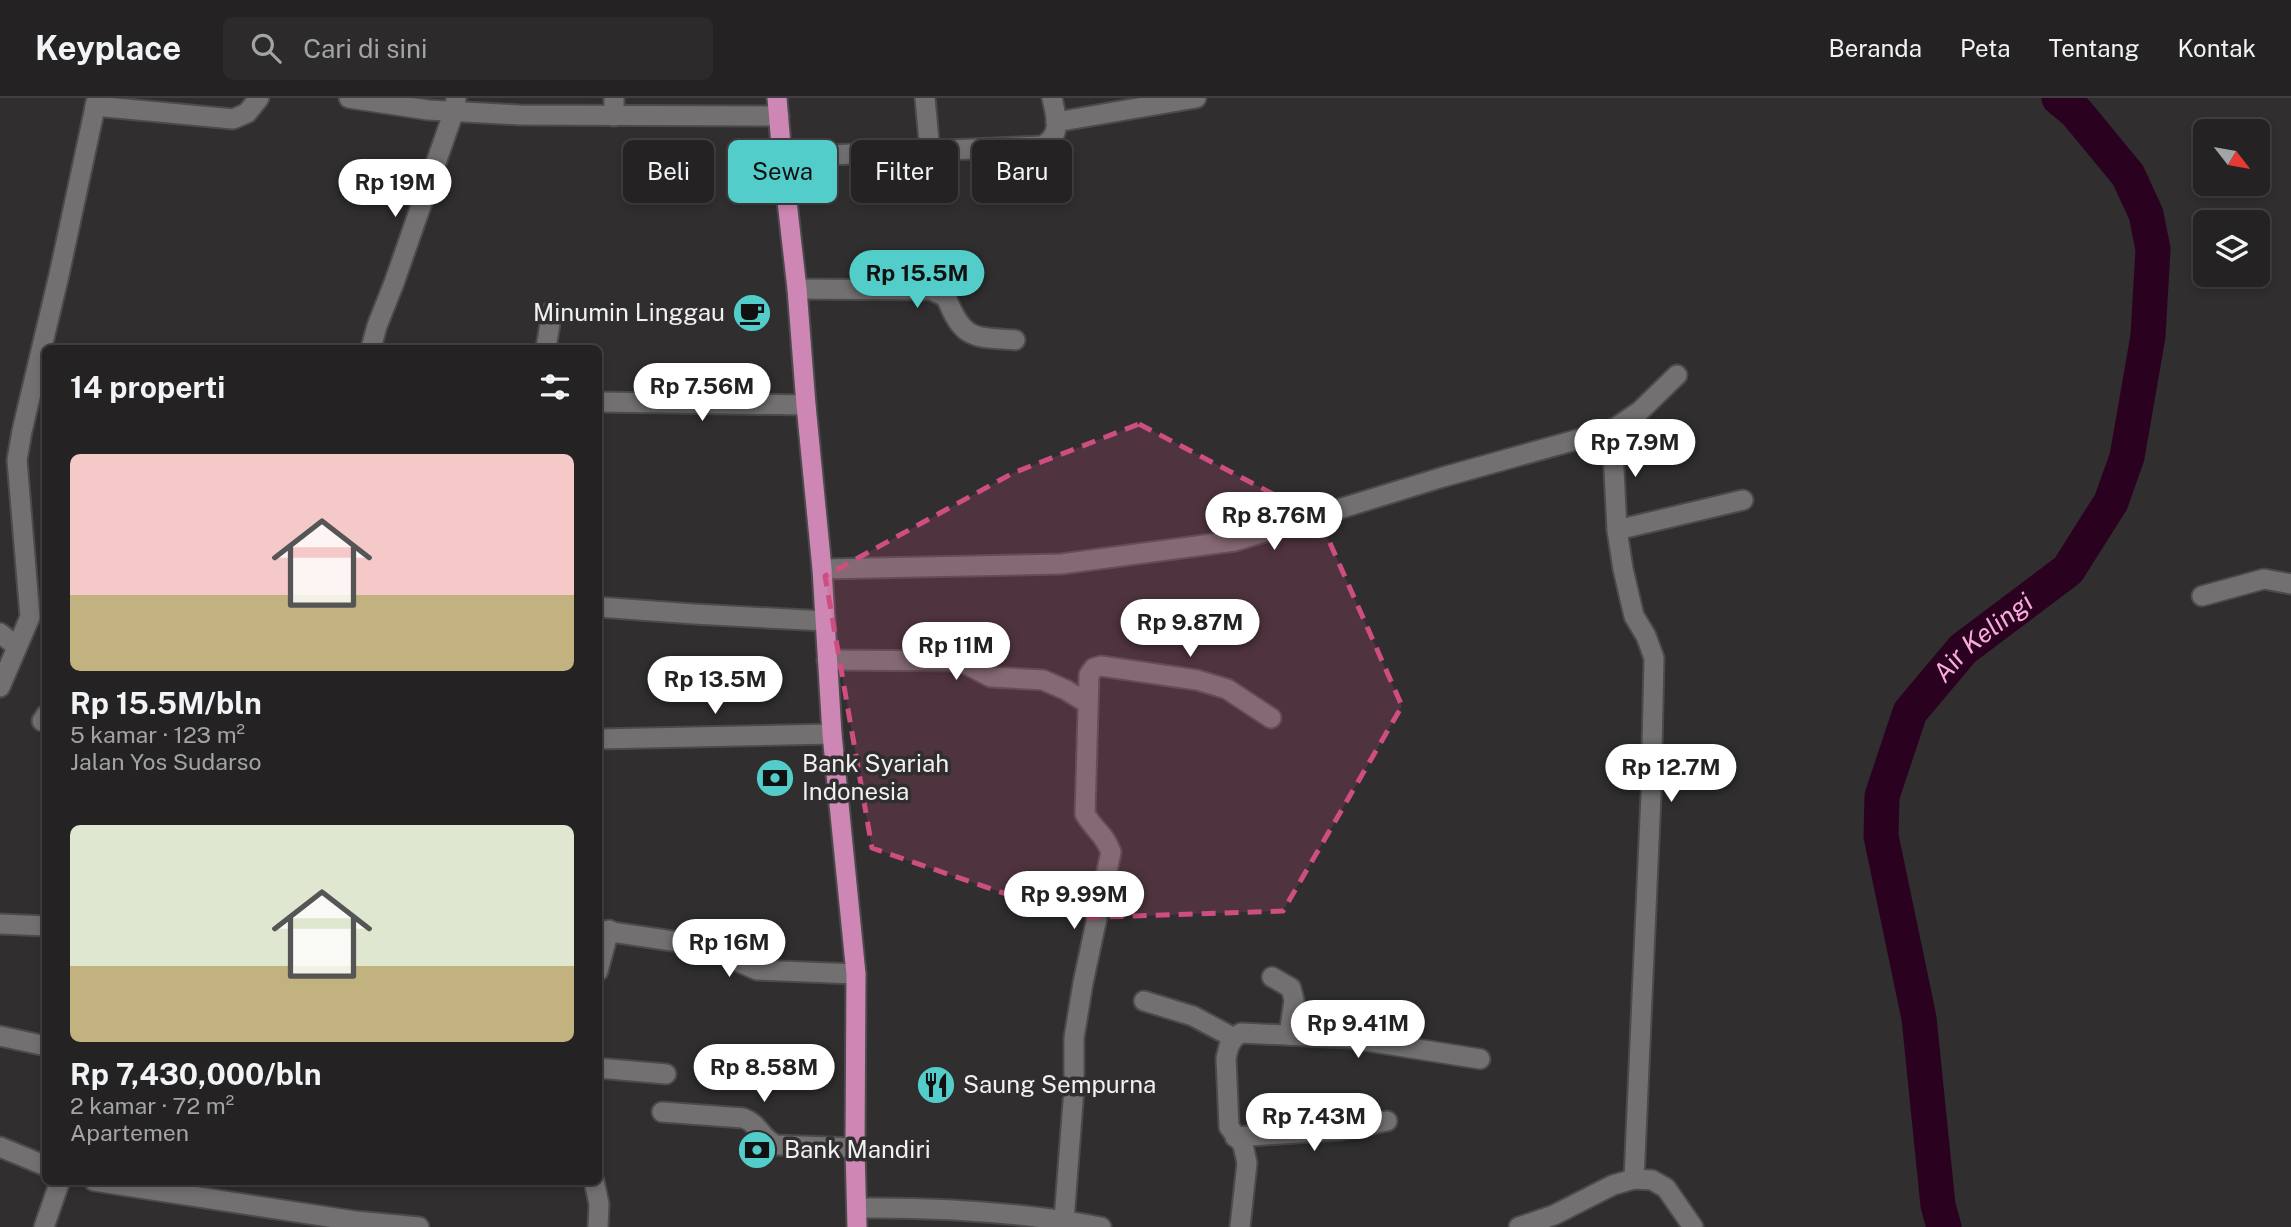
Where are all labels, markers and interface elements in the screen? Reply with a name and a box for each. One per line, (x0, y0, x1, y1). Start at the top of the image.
search box (223, 17, 713, 80)
text: Keyplace (35, 29, 181, 67)
icon: search (247, 29, 285, 67)
text: Cari di sini (303, 33, 428, 64)
text: Beranda (1828, 34, 1922, 62)
text: Peta (1960, 34, 2011, 62)
text: Tentang (2049, 34, 2139, 62)
text: Kontak (2177, 34, 2256, 62)
north arrow (2193, 119, 2270, 196)
map controls (2193, 119, 2270, 287)
chip: Beli (623, 140, 714, 203)
chip: Sewa (728, 140, 837, 203)
chip: Filter (851, 140, 958, 203)
chip: Baru (972, 140, 1072, 203)
pin: Rp 19M (338, 159, 452, 219)
text: Rp 19M (354, 168, 436, 195)
button: layers (2193, 210, 2270, 287)
pin: Rp 15.5M (845, 250, 989, 310)
text: Rp 15.5M (865, 259, 969, 286)
cafe icon: Minumin Linggau (731, 292, 773, 334)
place label: Minumin Linggau (533, 298, 725, 326)
pin: Rp 7.56M (630, 364, 774, 423)
icon: filters (536, 368, 574, 406)
text: 14 properti (70, 369, 225, 405)
text: Rp 7.56M (650, 372, 754, 399)
pin: Rp 7.9M (1570, 420, 1700, 479)
text: Rp 7.9M (1590, 428, 1680, 455)
pin: Rp 8.76M (1202, 492, 1346, 552)
icon: home (259, 500, 385, 626)
text: Rp 8.76M (1221, 501, 1327, 528)
water label: Air Kelingi (1926, 586, 2039, 688)
pin: Rp 9.87M (1118, 600, 1262, 659)
text: Rp 9.87M (1137, 608, 1243, 635)
pin: Rp 11M (899, 622, 1013, 682)
text: Rp 11M (918, 631, 994, 658)
pin: Rp 13.5M (643, 656, 787, 716)
text: Rp 13.5M (664, 665, 766, 692)
text: Rp 15.5M/bln (70, 685, 262, 721)
text: 5 kamar · 123 m² (70, 721, 245, 748)
pin: Rp 12.7M (1599, 744, 1743, 804)
text: Jalan Yos Sudarso (70, 748, 261, 775)
place label: Bank Syariah Indonesia (802, 749, 949, 805)
text: Rp 12.7M (1621, 753, 1721, 780)
bank icon: Bank Syariah Indonesia (754, 757, 796, 799)
icon: home (259, 871, 385, 997)
pin: Rp 9.99M (1002, 872, 1146, 931)
text: Rp 9.99M (1020, 880, 1128, 907)
pin: Rp 16M (672, 920, 786, 979)
text: Rp 16M (688, 928, 770, 955)
pin: Rp 9.41M (1286, 1000, 1430, 1060)
text: Rp 9.41M (1307, 1009, 1409, 1036)
pin: Rp 8.58M (692, 1044, 836, 1104)
text: Rp 8.58M (710, 1053, 818, 1080)
text: Rp 7,430,000/bln (70, 1056, 321, 1092)
restaurant icon: Saung Sempurna (915, 1064, 957, 1106)
place label: Saung Sempurna (963, 1070, 1156, 1098)
text: 2 kamar · 72 m² (70, 1092, 234, 1119)
pin: Rp 7.43M (1242, 1094, 1386, 1153)
text: Rp 7.43M (1262, 1102, 1366, 1129)
text: Apartemen (70, 1119, 189, 1146)
bank icon: Bank Mandiri (736, 1129, 778, 1171)
place label: Bank Mandiri (784, 1135, 931, 1163)

